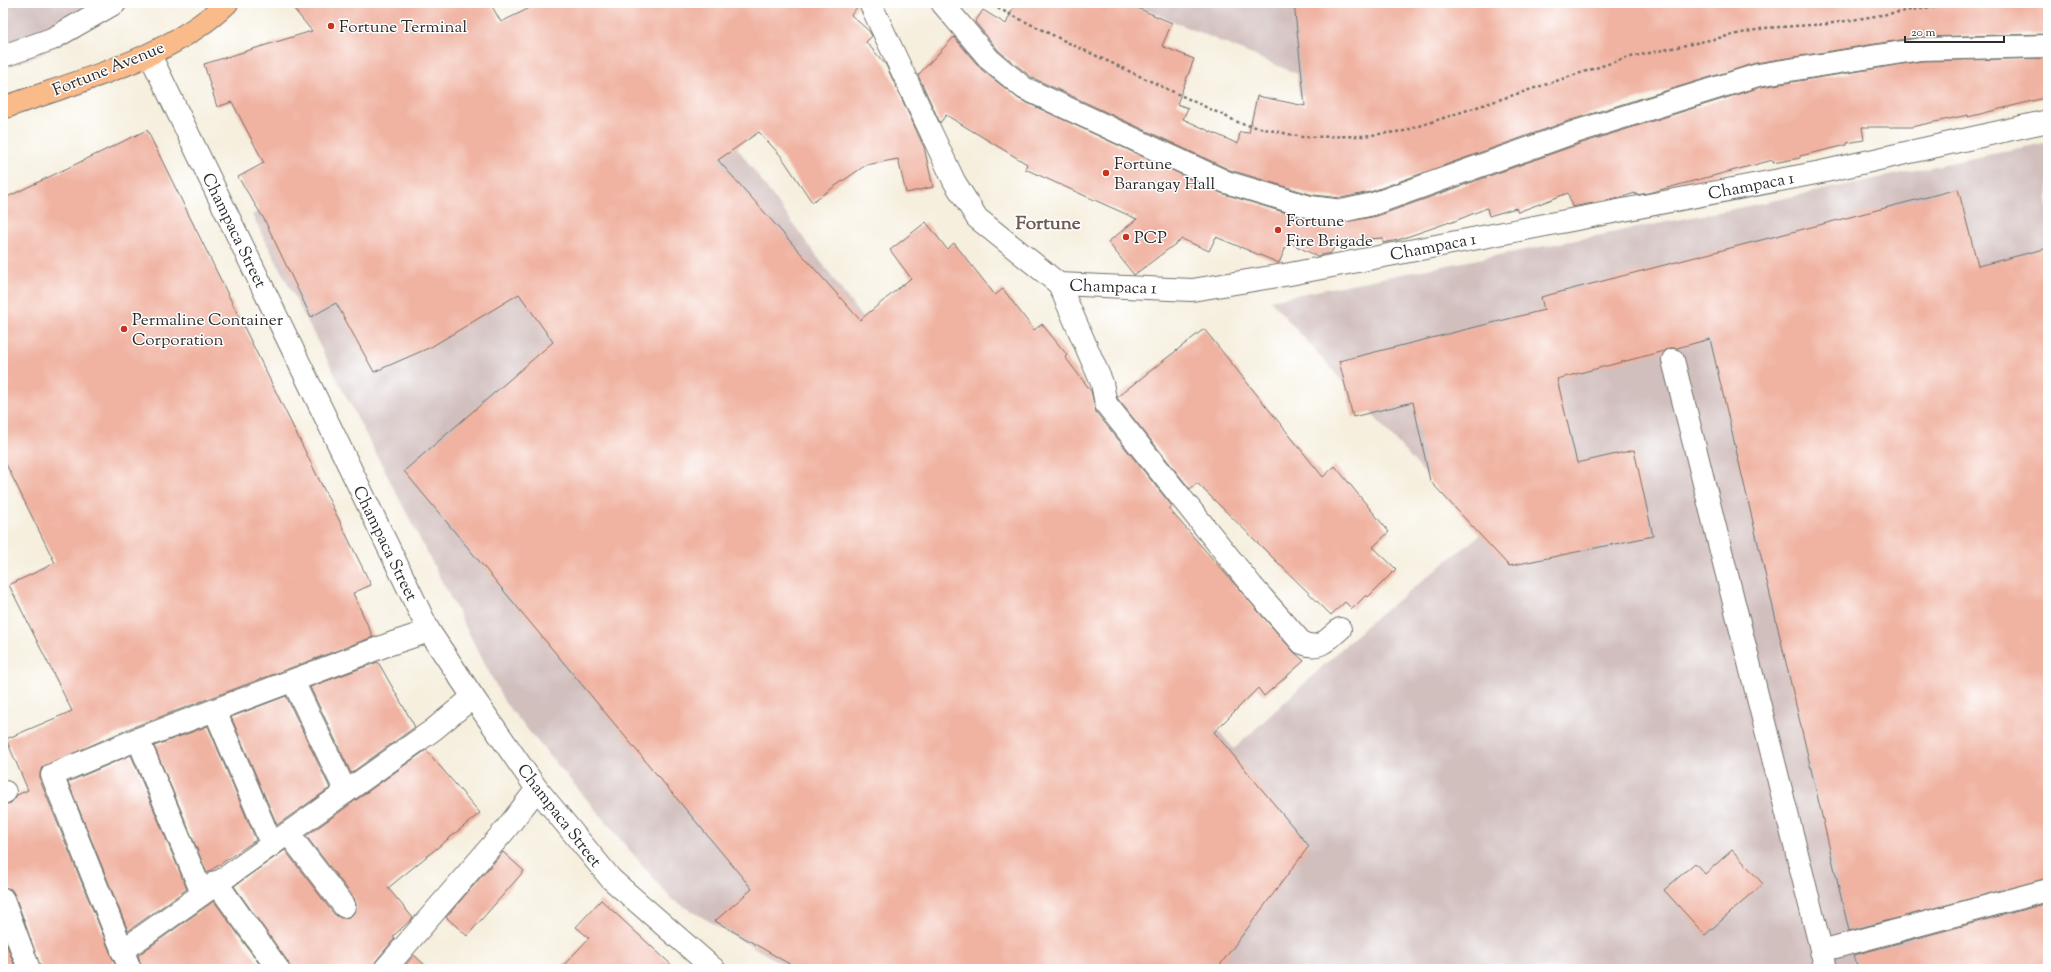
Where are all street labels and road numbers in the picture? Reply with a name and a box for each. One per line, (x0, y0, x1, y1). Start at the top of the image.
street label: Fortune Avenue (49, 36, 168, 103)
street label: Champaca 1 (1706, 167, 1797, 207)
street label: Champaca Street (195, 169, 272, 293)
street label: Champaca 1 (1388, 228, 1479, 268)
street label: Champaca 1 (1069, 274, 1157, 302)
street label: Champaca Street (346, 482, 423, 606)
street label: Champaca Street (510, 759, 607, 873)

